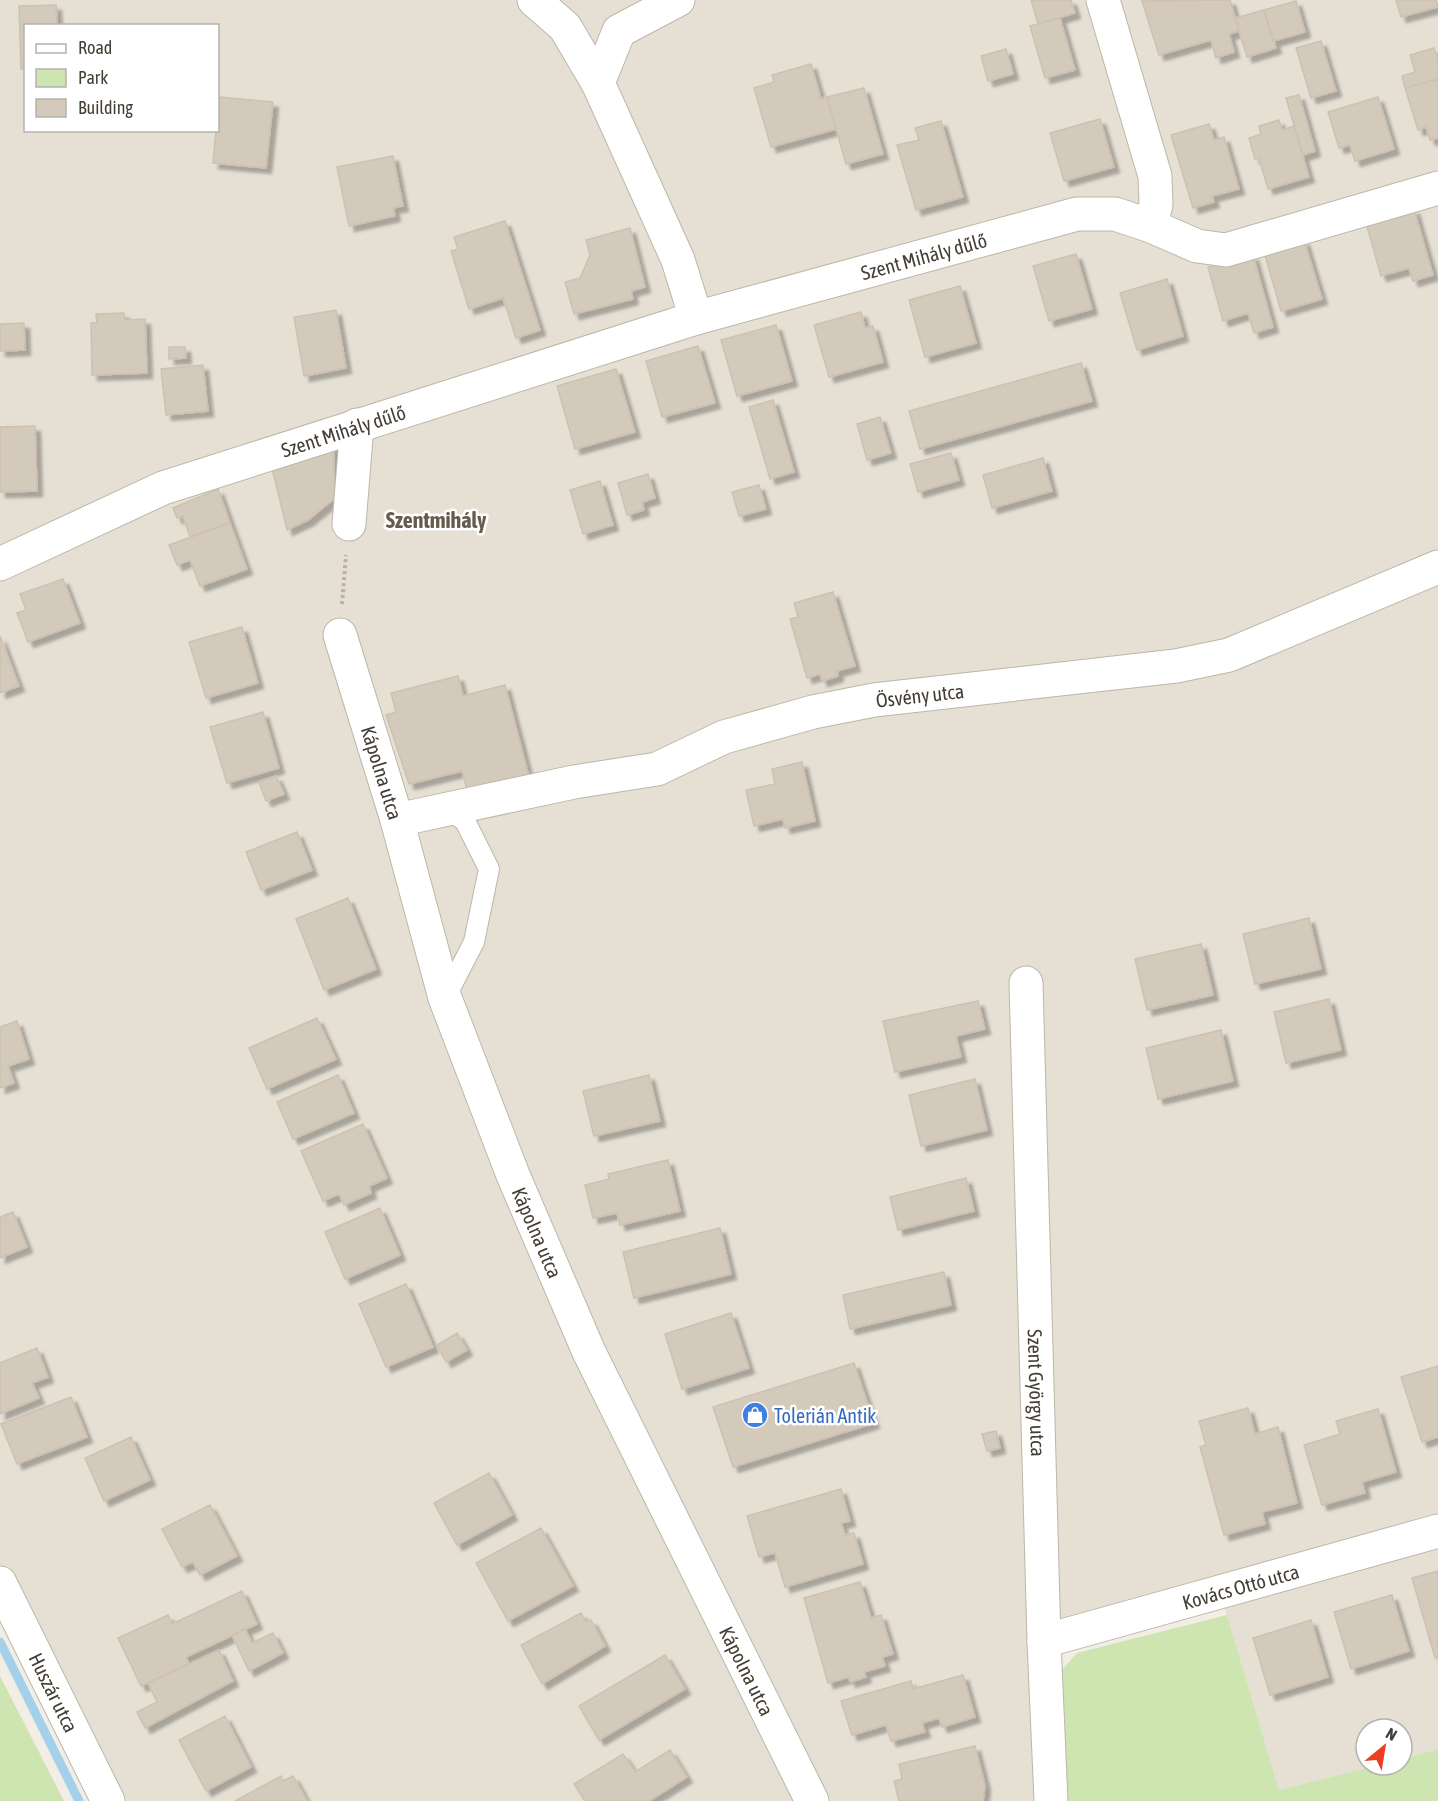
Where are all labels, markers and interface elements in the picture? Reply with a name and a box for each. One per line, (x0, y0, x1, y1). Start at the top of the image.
legend (24, 24, 219, 132)
text: Road (78, 37, 112, 58)
text: Park (78, 67, 108, 88)
text: Building (78, 97, 133, 118)
street label: Szent Mihály dűlő (858, 228, 989, 284)
street label: Szent Mihály dűlő (278, 400, 408, 461)
district label: Szentmihály (386, 507, 486, 533)
street label: Ösvény utca (875, 678, 965, 711)
street label: Kápolna utca (357, 723, 408, 822)
street label: Kápolna utca (508, 1183, 567, 1281)
street label: Szent György utca (1024, 1329, 1050, 1457)
shop icon: Tolerián Antik (740, 1400, 770, 1430)
place label: Tolerián Antik (774, 1404, 876, 1427)
street label: Kovács Ottó utca (1179, 1559, 1302, 1613)
street label: Kápolna utca (715, 1622, 779, 1719)
street label: Huszár utca (25, 1649, 83, 1736)
north arrow (1354, 1717, 1414, 1777)
text: N (1383, 1724, 1400, 1744)

